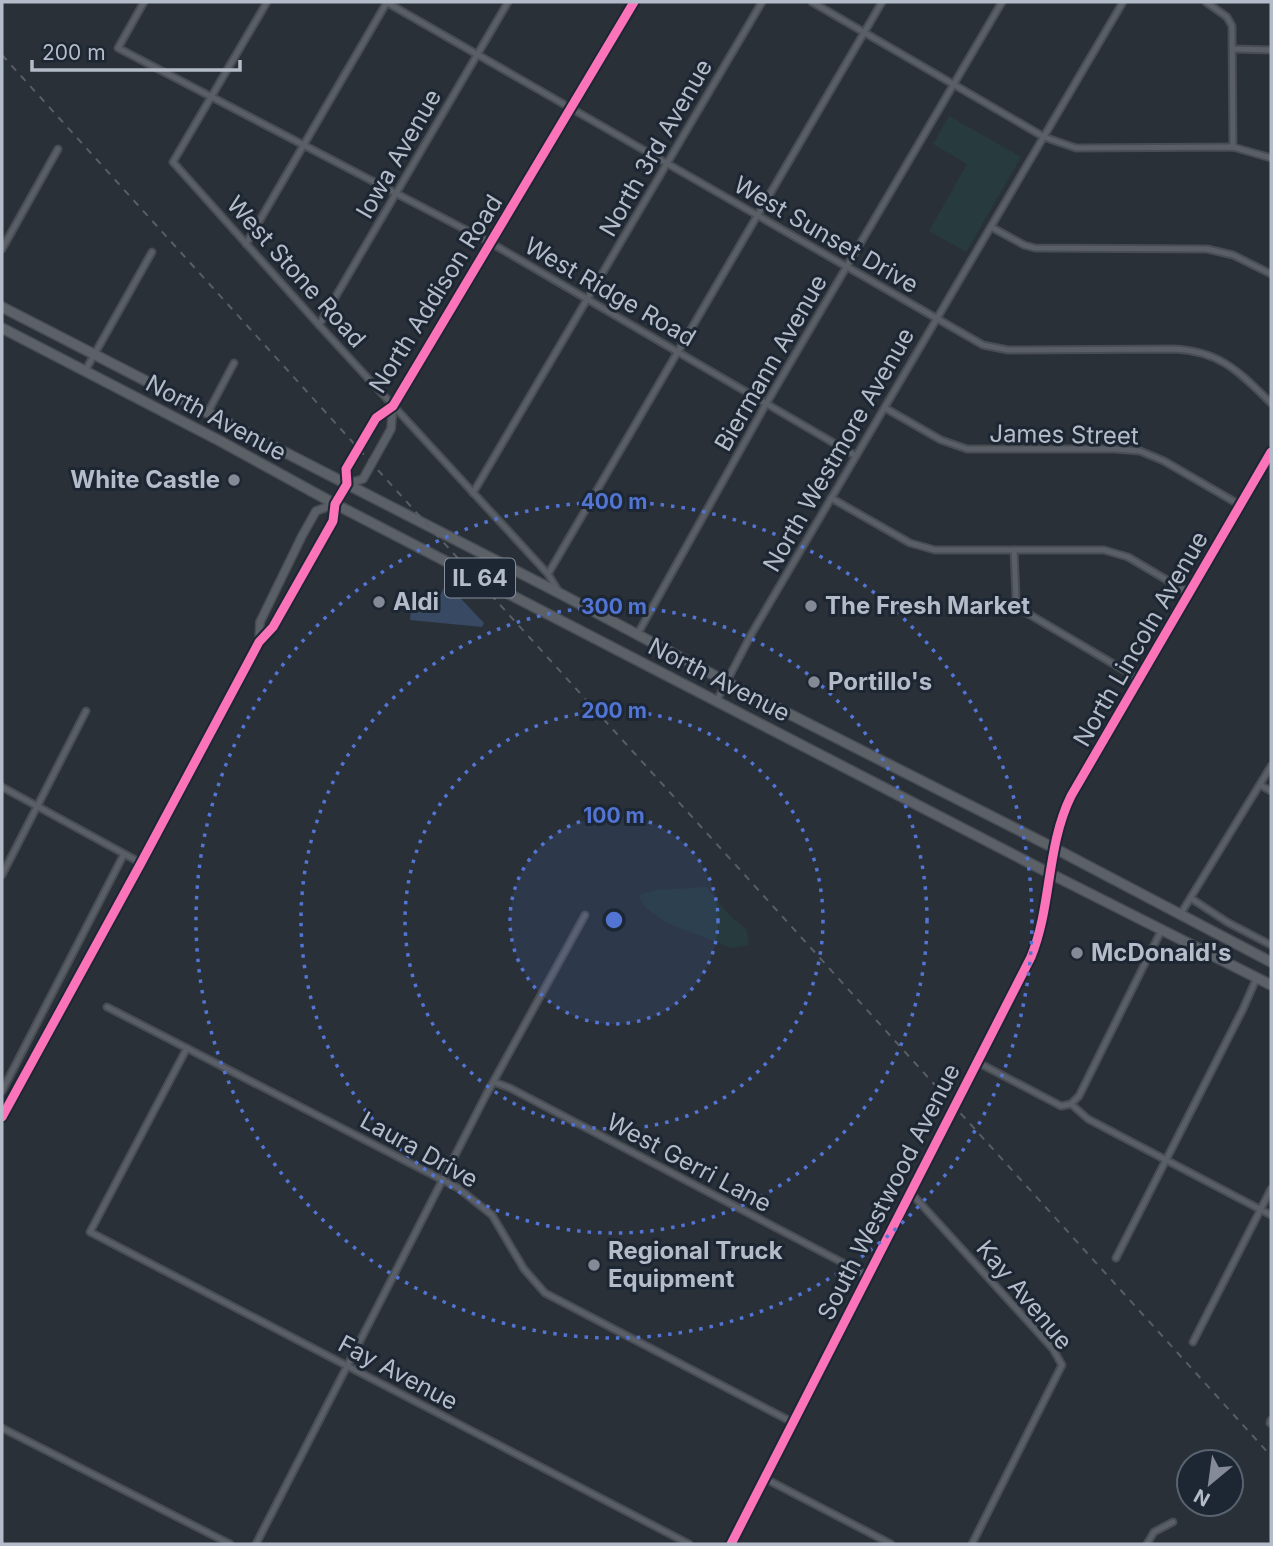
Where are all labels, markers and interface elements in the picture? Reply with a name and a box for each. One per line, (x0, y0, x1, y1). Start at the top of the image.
scale bar (32, 28, 240, 72)
text: 200 m (42, 40, 106, 65)
street label: North 3rd Avenue (593, 54, 718, 242)
street label: Iowa Avenue (350, 84, 447, 224)
street label: West Sunset Drive (729, 170, 924, 299)
street label: North Addison Road (363, 189, 508, 398)
street label: West Stone Road (221, 190, 372, 353)
street label: West Ridge Road (519, 231, 701, 352)
street label: Biermann Avenue (708, 269, 833, 456)
street label: North Westmore Avenue (757, 323, 920, 577)
street label: North Avenue (141, 368, 291, 467)
street label: James Street (989, 419, 1139, 450)
place label: White Castle (70, 465, 220, 494)
marker: White Castle (226, 472, 242, 488)
text: 400 m (581, 489, 647, 514)
street label: North Lincoln Avenue (1067, 526, 1214, 751)
road number: IL 64 (445, 558, 515, 598)
place label: Aldi (393, 587, 439, 616)
place label: The Fresh Market (825, 591, 1030, 620)
marker: Aldi (371, 594, 387, 610)
text: 300 m (581, 594, 647, 619)
marker: The Fresh Market (803, 598, 819, 614)
street label: North Avenue (644, 631, 795, 728)
place label: Portillo's (828, 667, 932, 696)
marker: Portillo's (806, 674, 822, 690)
text: 200 m (581, 698, 647, 723)
text: 100 m (583, 803, 645, 828)
centre of rings (602, 908, 626, 932)
place label: McDonald's (1091, 938, 1231, 967)
marker: McDonald's (1069, 945, 1085, 961)
street label: South Westwood Avenue (811, 1059, 966, 1325)
street label: Laura Drive (355, 1105, 483, 1194)
street label: West Gerri Lane (602, 1107, 776, 1218)
street label: Kay Avenue (970, 1234, 1078, 1355)
place label: Regional Truck Equipment (608, 1236, 783, 1293)
marker: Regional Truck Equipment (586, 1257, 602, 1273)
street label: Fay Avenue (333, 1329, 463, 1416)
north arrow (1175, 1448, 1245, 1518)
text: N (1190, 1484, 1214, 1511)

